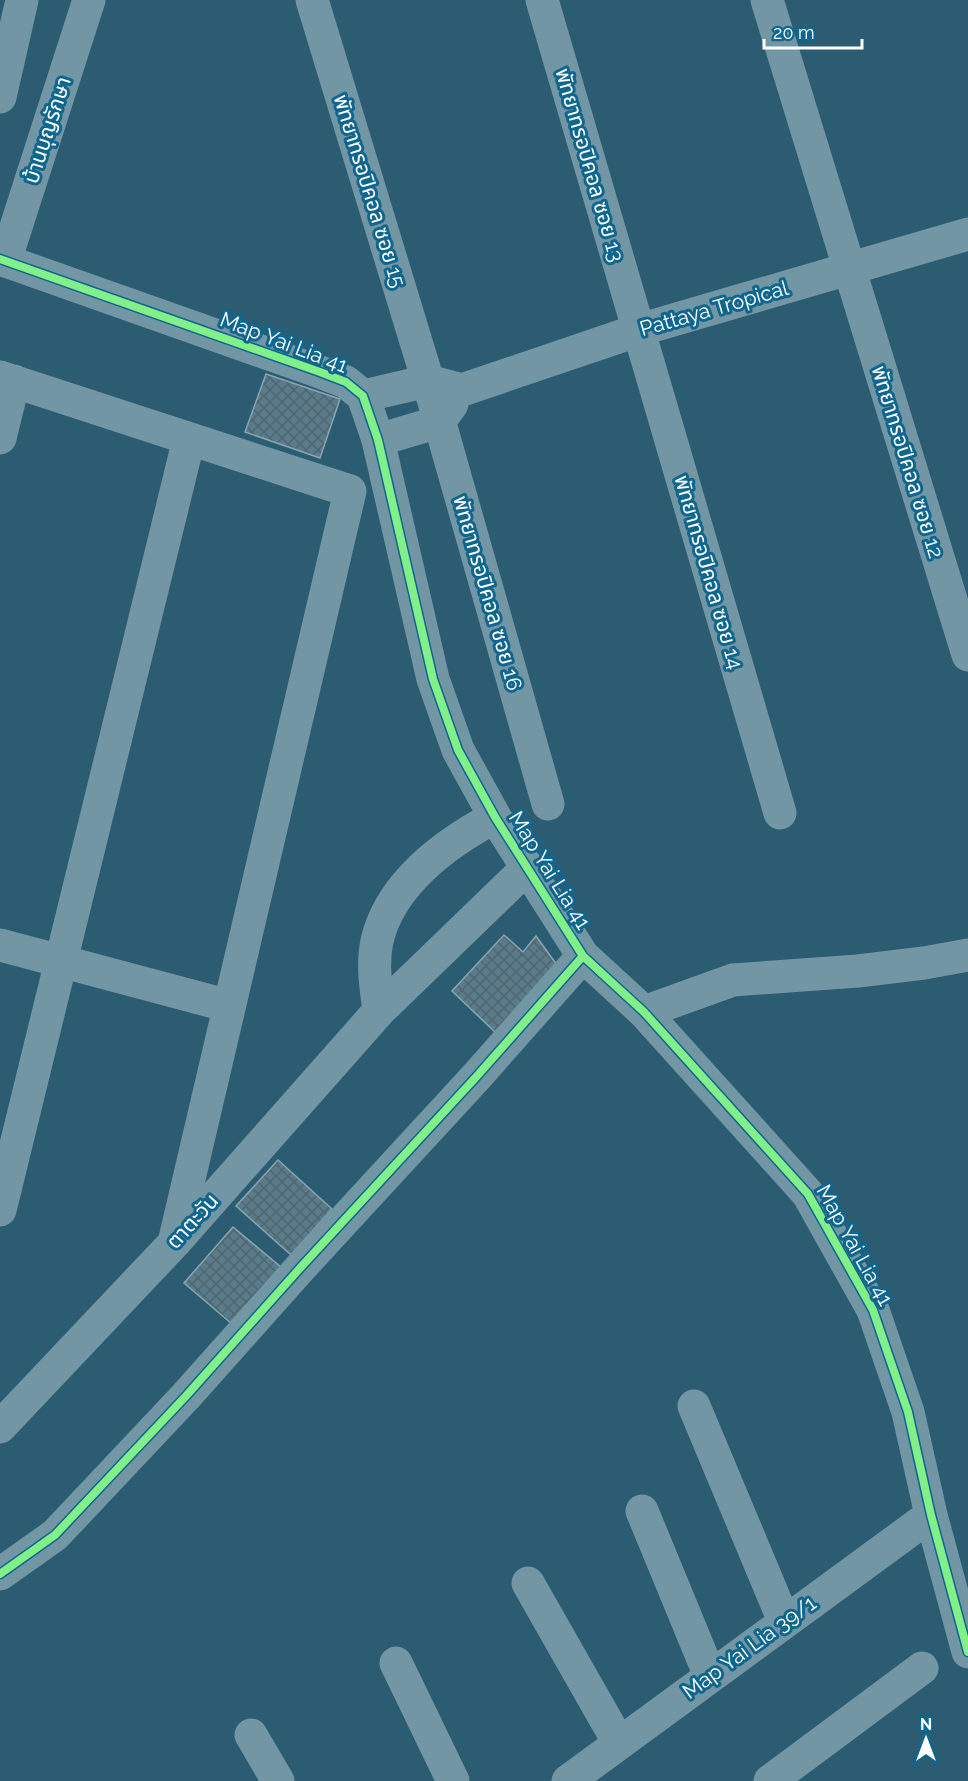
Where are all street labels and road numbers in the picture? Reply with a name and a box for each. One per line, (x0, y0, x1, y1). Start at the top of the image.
street label: พัทยาทรอปิคอล ซอย 13 (550, 65, 630, 265)
street label: บ้านบุญรักษา (18, 74, 77, 187)
street label: พัทยาทรอปิคอล ซอย 15 (329, 91, 411, 291)
street label: Pattaya Tropical (637, 275, 791, 341)
street label: Map Yai Lia 41 (217, 306, 351, 378)
street label: พัทยาทรอปิคอล ซอย 12 (867, 363, 949, 561)
street label: พัทยาทรอปิคอล ซอย 14 (669, 472, 749, 672)
street label: พัทยาทรอปิคอล ซอย 16 (448, 493, 528, 693)
street label: Map Yai Lia 41 (504, 806, 596, 934)
street label: Map Yai Lia 41 (811, 1180, 899, 1310)
street label: ตาตะวัน (161, 1188, 223, 1254)
street label: Map Yai Lia 39/1 (677, 1590, 821, 1704)

